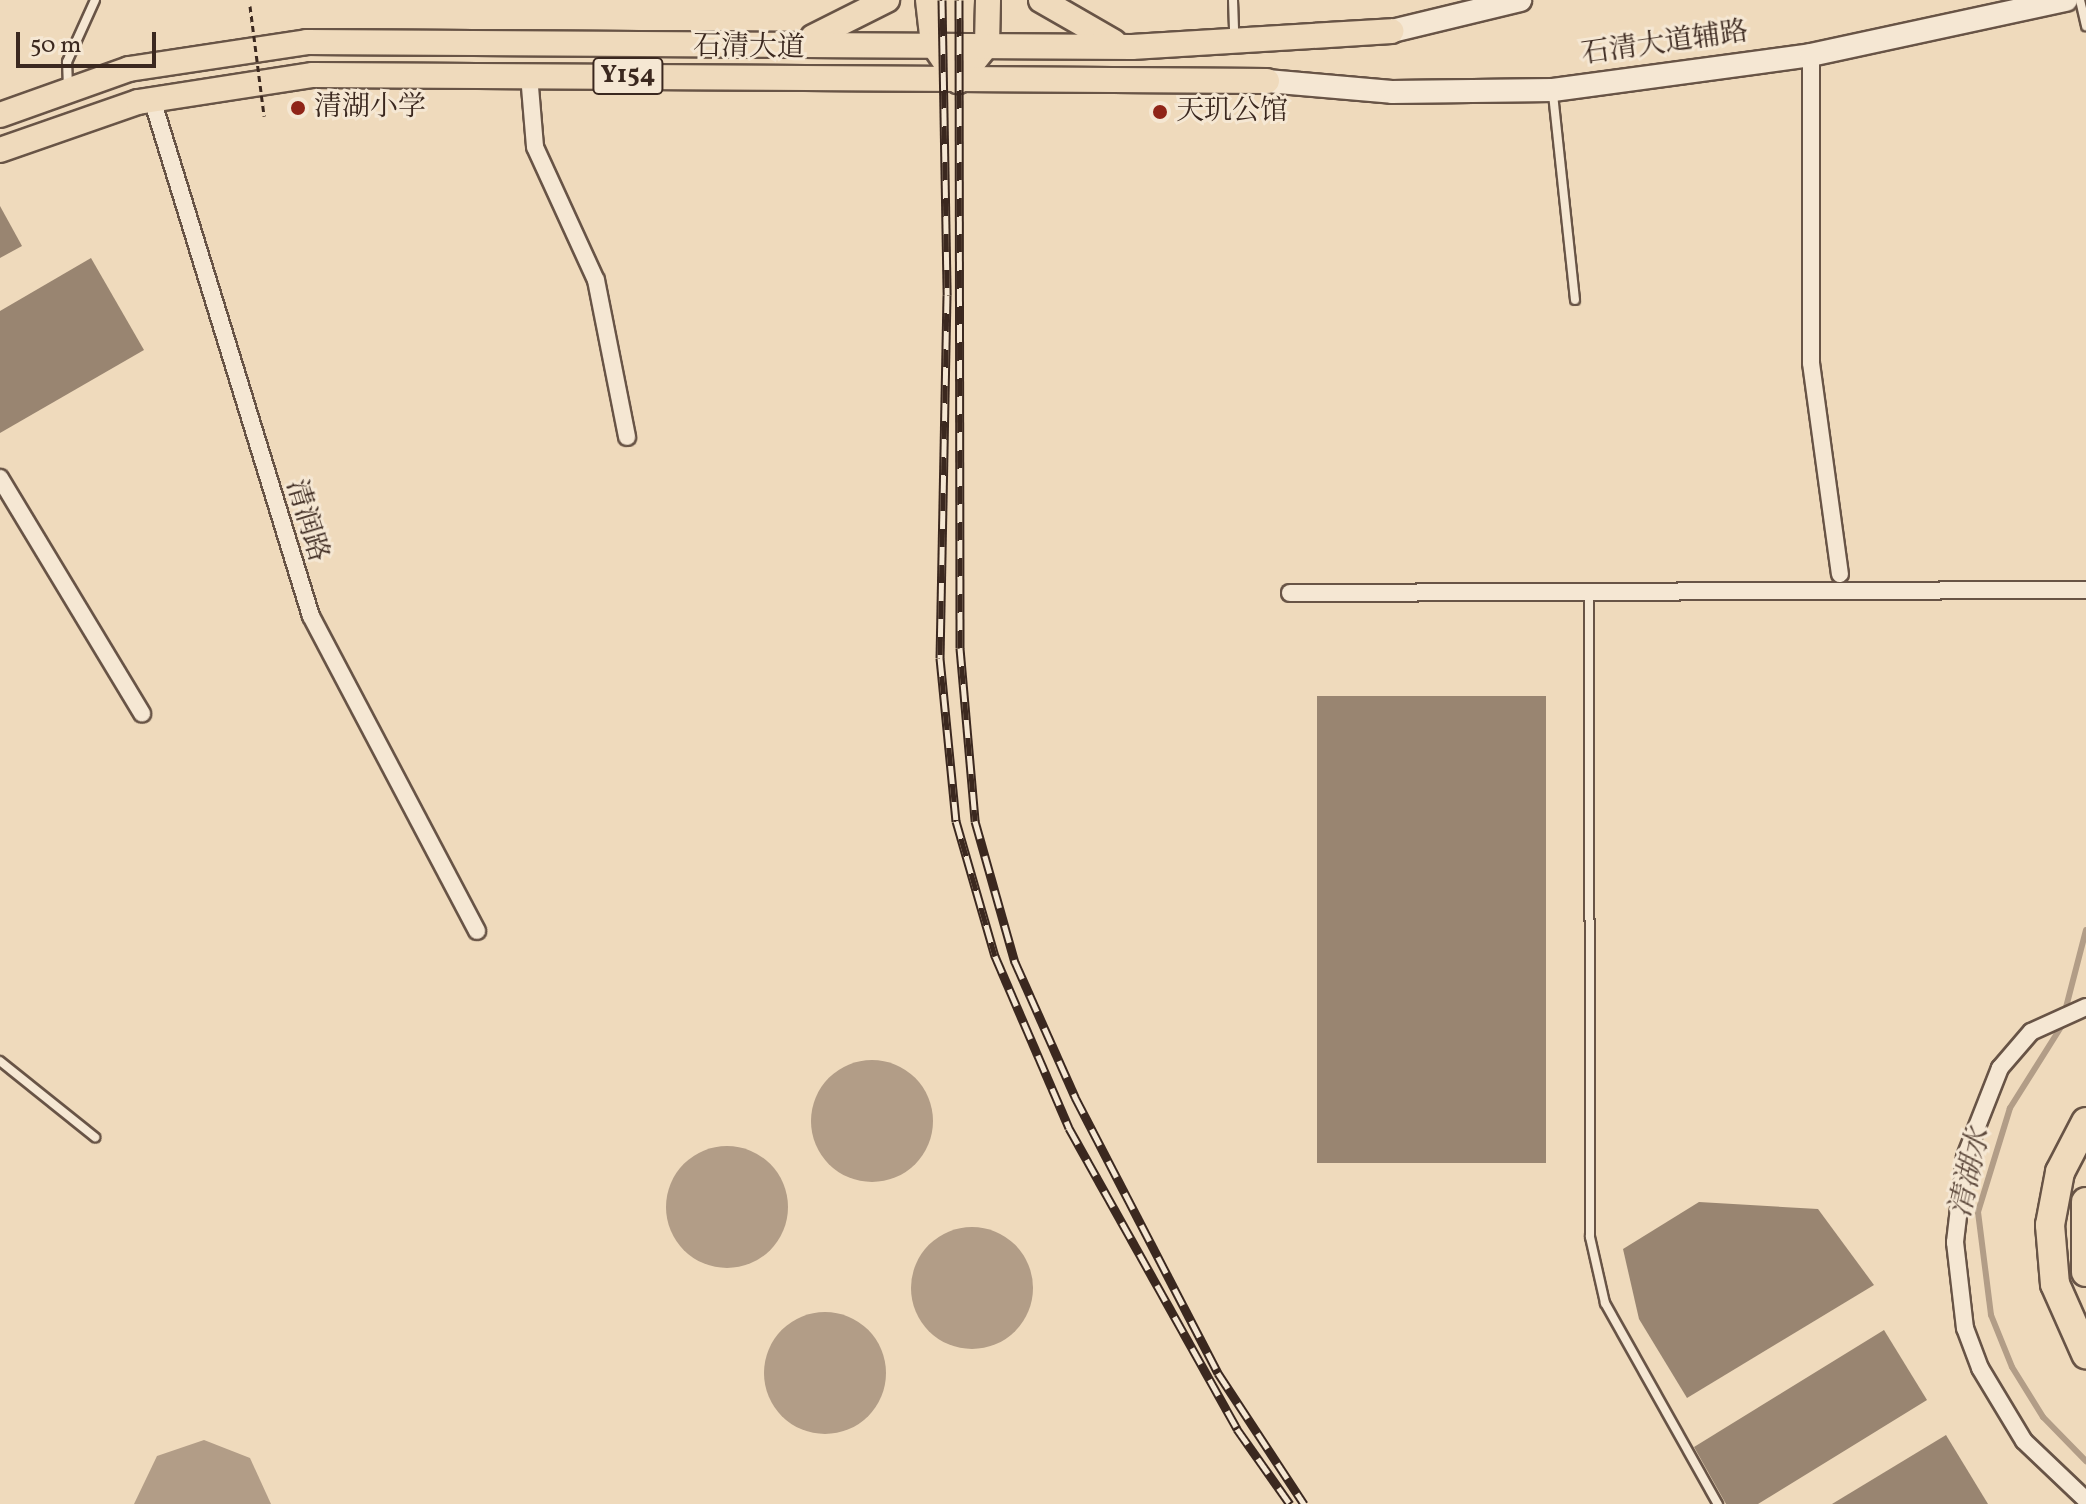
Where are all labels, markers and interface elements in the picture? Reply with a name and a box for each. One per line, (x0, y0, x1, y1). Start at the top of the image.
scale bar (20, 16, 160, 66)
street label: 石清大道辅路 (1579, 16, 1751, 72)
text: 50 m (30, 29, 82, 63)
street label: 石清大道 (693, 30, 805, 66)
road number: Y154 (592, 54, 664, 98)
place label: 清湖小学 (314, 91, 426, 125)
place label: 天玑公馆 (1176, 95, 1288, 129)
marker: 清湖小学 (289, 99, 307, 117)
marker: 天玑公馆 (1151, 103, 1169, 121)
street label: 清润路 (278, 476, 334, 566)
water label: 清湖水 (1943, 1125, 1999, 1221)

